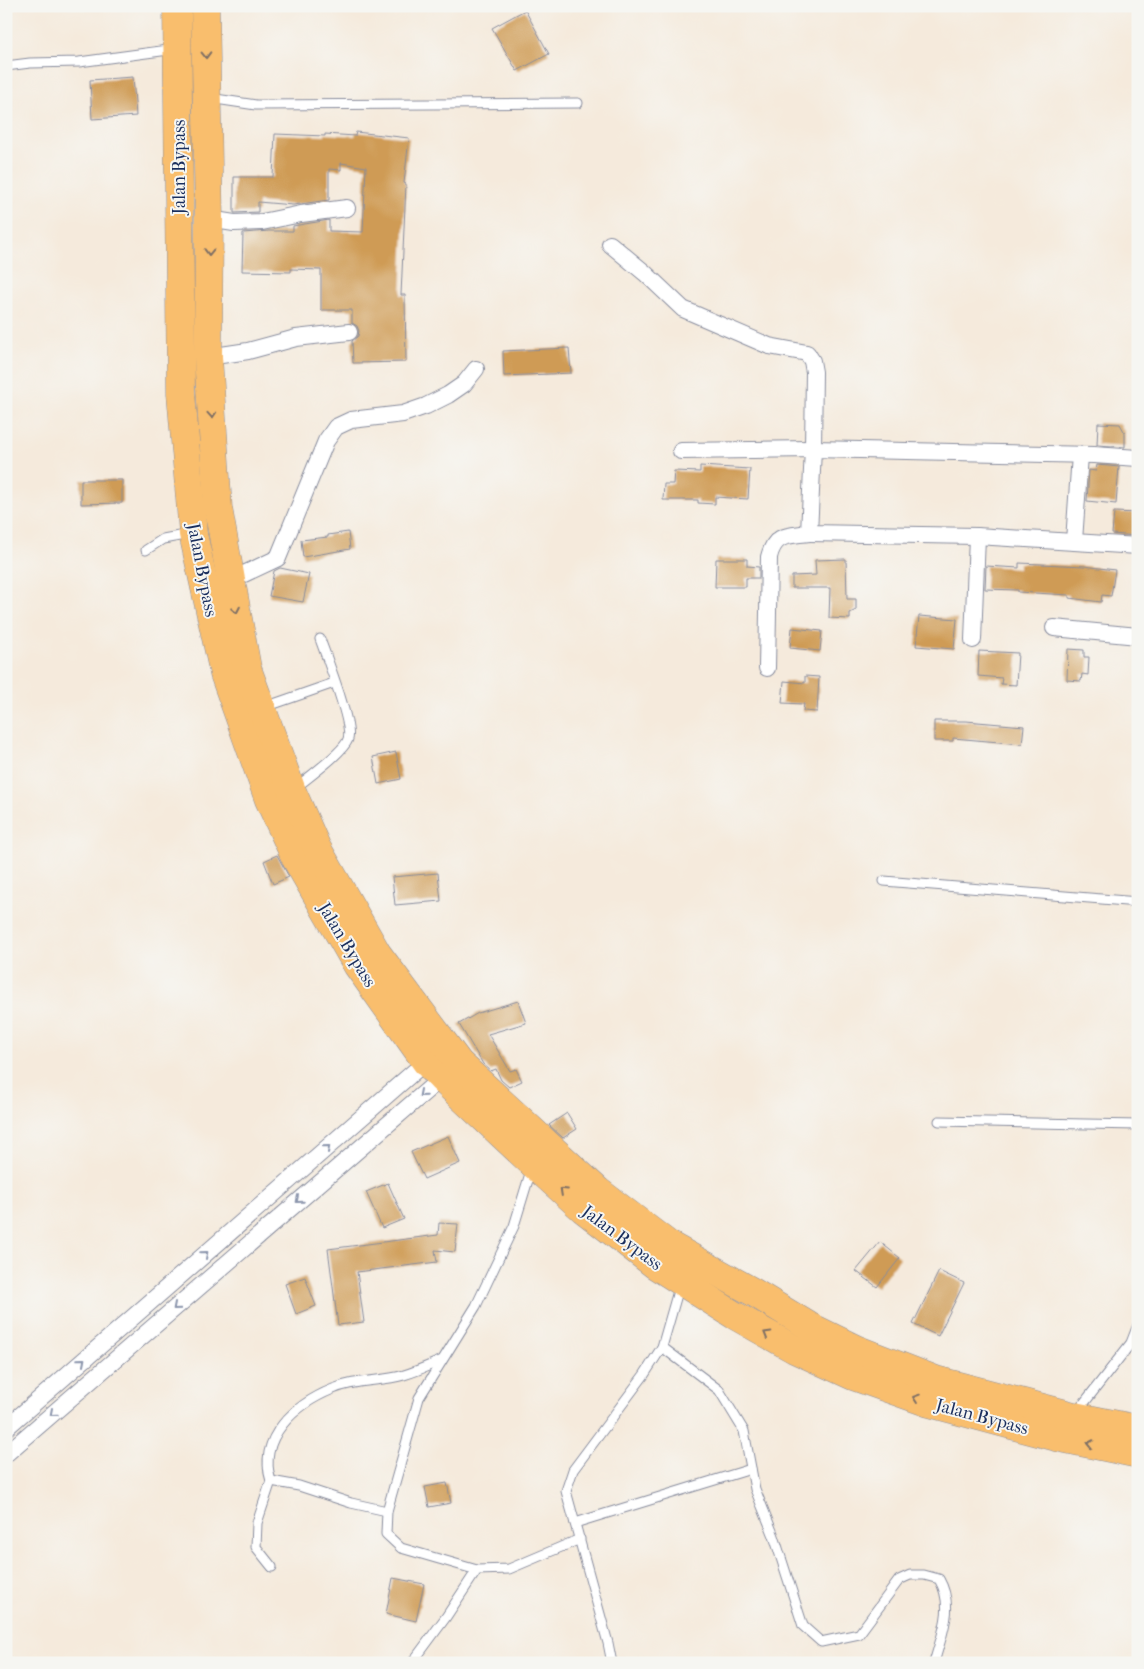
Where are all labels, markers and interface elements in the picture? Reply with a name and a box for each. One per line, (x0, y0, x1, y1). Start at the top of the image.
one-way arrow (201, 52, 211, 59)
street label: Jalan Bypass (169, 119, 190, 216)
one-way arrow (204, 249, 214, 257)
one-way arrow (206, 411, 217, 419)
street label: Jalan Bypass (182, 519, 221, 619)
one-way arrow (231, 606, 241, 615)
street label: Jalan Bypass (313, 897, 381, 991)
one-way arrow (418, 1088, 427, 1097)
one-way arrow (322, 1144, 331, 1153)
one-way arrow (559, 1188, 568, 1197)
one-way arrow (296, 1195, 305, 1203)
street label: Jalan Bypass (576, 1200, 667, 1275)
one-way arrow (199, 1251, 208, 1260)
one-way arrow (173, 1301, 182, 1309)
one-way arrow (764, 1330, 773, 1340)
one-way arrow (77, 1358, 86, 1367)
one-way arrow (912, 1394, 921, 1404)
street label: Jalan Bypass (931, 1394, 1031, 1440)
one-way arrow (50, 1407, 59, 1416)
one-way arrow (1086, 1439, 1094, 1450)

